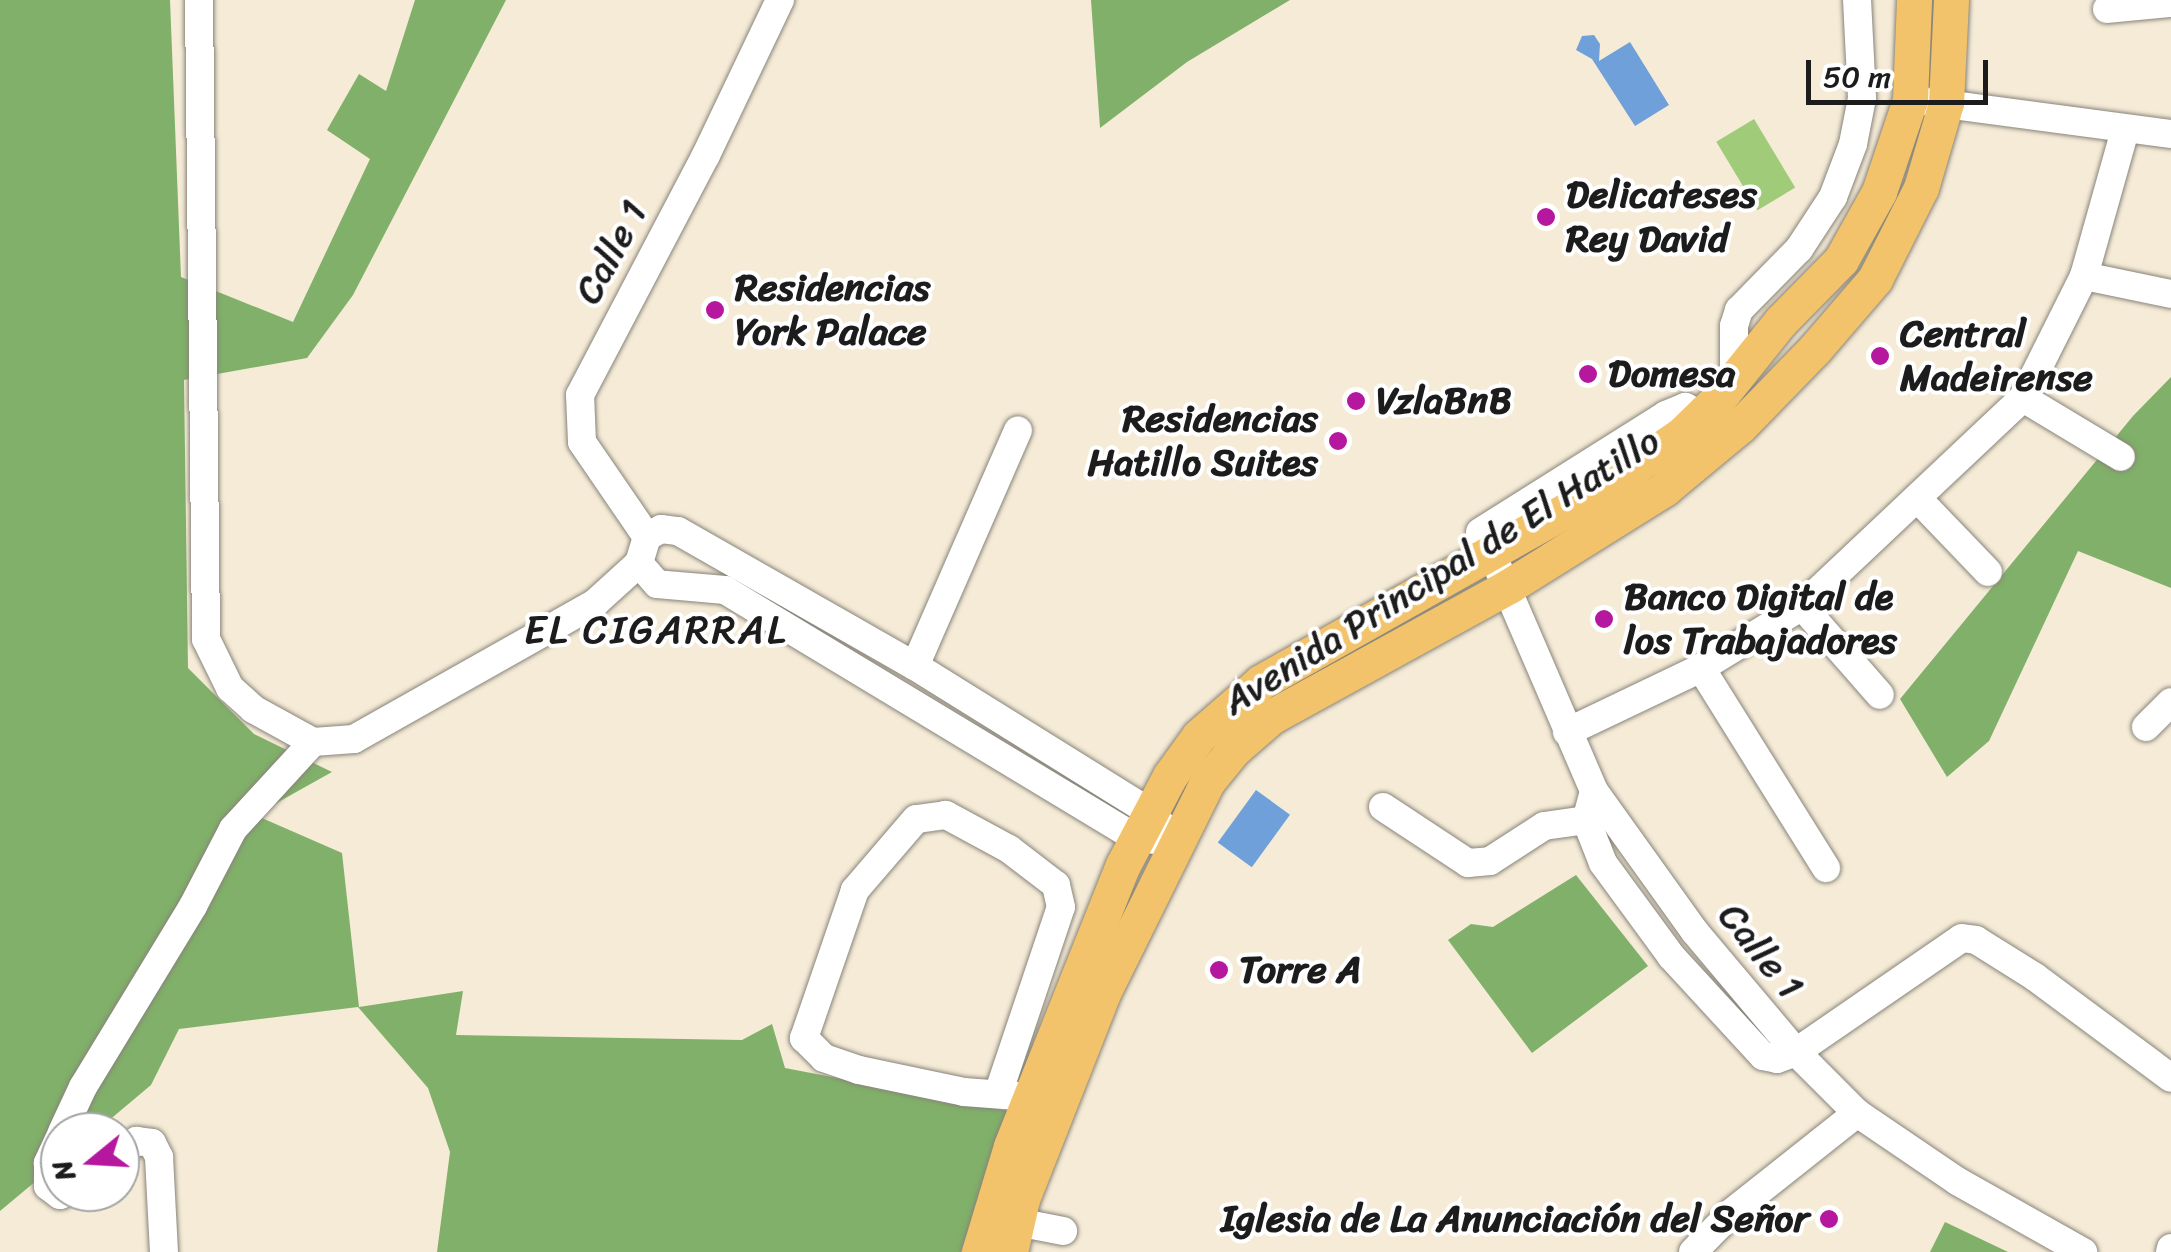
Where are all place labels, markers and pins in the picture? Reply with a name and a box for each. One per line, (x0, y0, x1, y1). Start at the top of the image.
place label: Delicateses Rey David (1566, 172, 1757, 262)
marker: Delicateses Rey David (1535, 206, 1557, 228)
place label: Residencias York Palace (735, 265, 931, 354)
marker: Residencias York Palace (704, 299, 726, 321)
place label: Central Madeirense (1900, 311, 2093, 400)
marker: Central Madeirense (1869, 345, 1891, 367)
place label: Domesa (1608, 351, 1735, 397)
marker: Domesa (1577, 363, 1599, 385)
place label: VzlaBnB (1376, 378, 1512, 424)
marker: VzlaBnB (1345, 390, 1367, 412)
place label: Residencias Hatillo Suites (1087, 396, 1318, 486)
marker: Residencias Hatillo Suites (1327, 430, 1349, 452)
place label: Banco Digital de los Trabajadores (1624, 574, 1895, 664)
marker: Banco Digital de los Trabajadores (1593, 608, 1615, 630)
place label: Torre A (1239, 947, 1362, 993)
marker: Torre A (1208, 959, 1230, 981)
place label: Iglesia de La Anunciación del Señor (1220, 1196, 1809, 1242)
marker: Iglesia de La Anunciación del Señor (1818, 1208, 1840, 1230)

